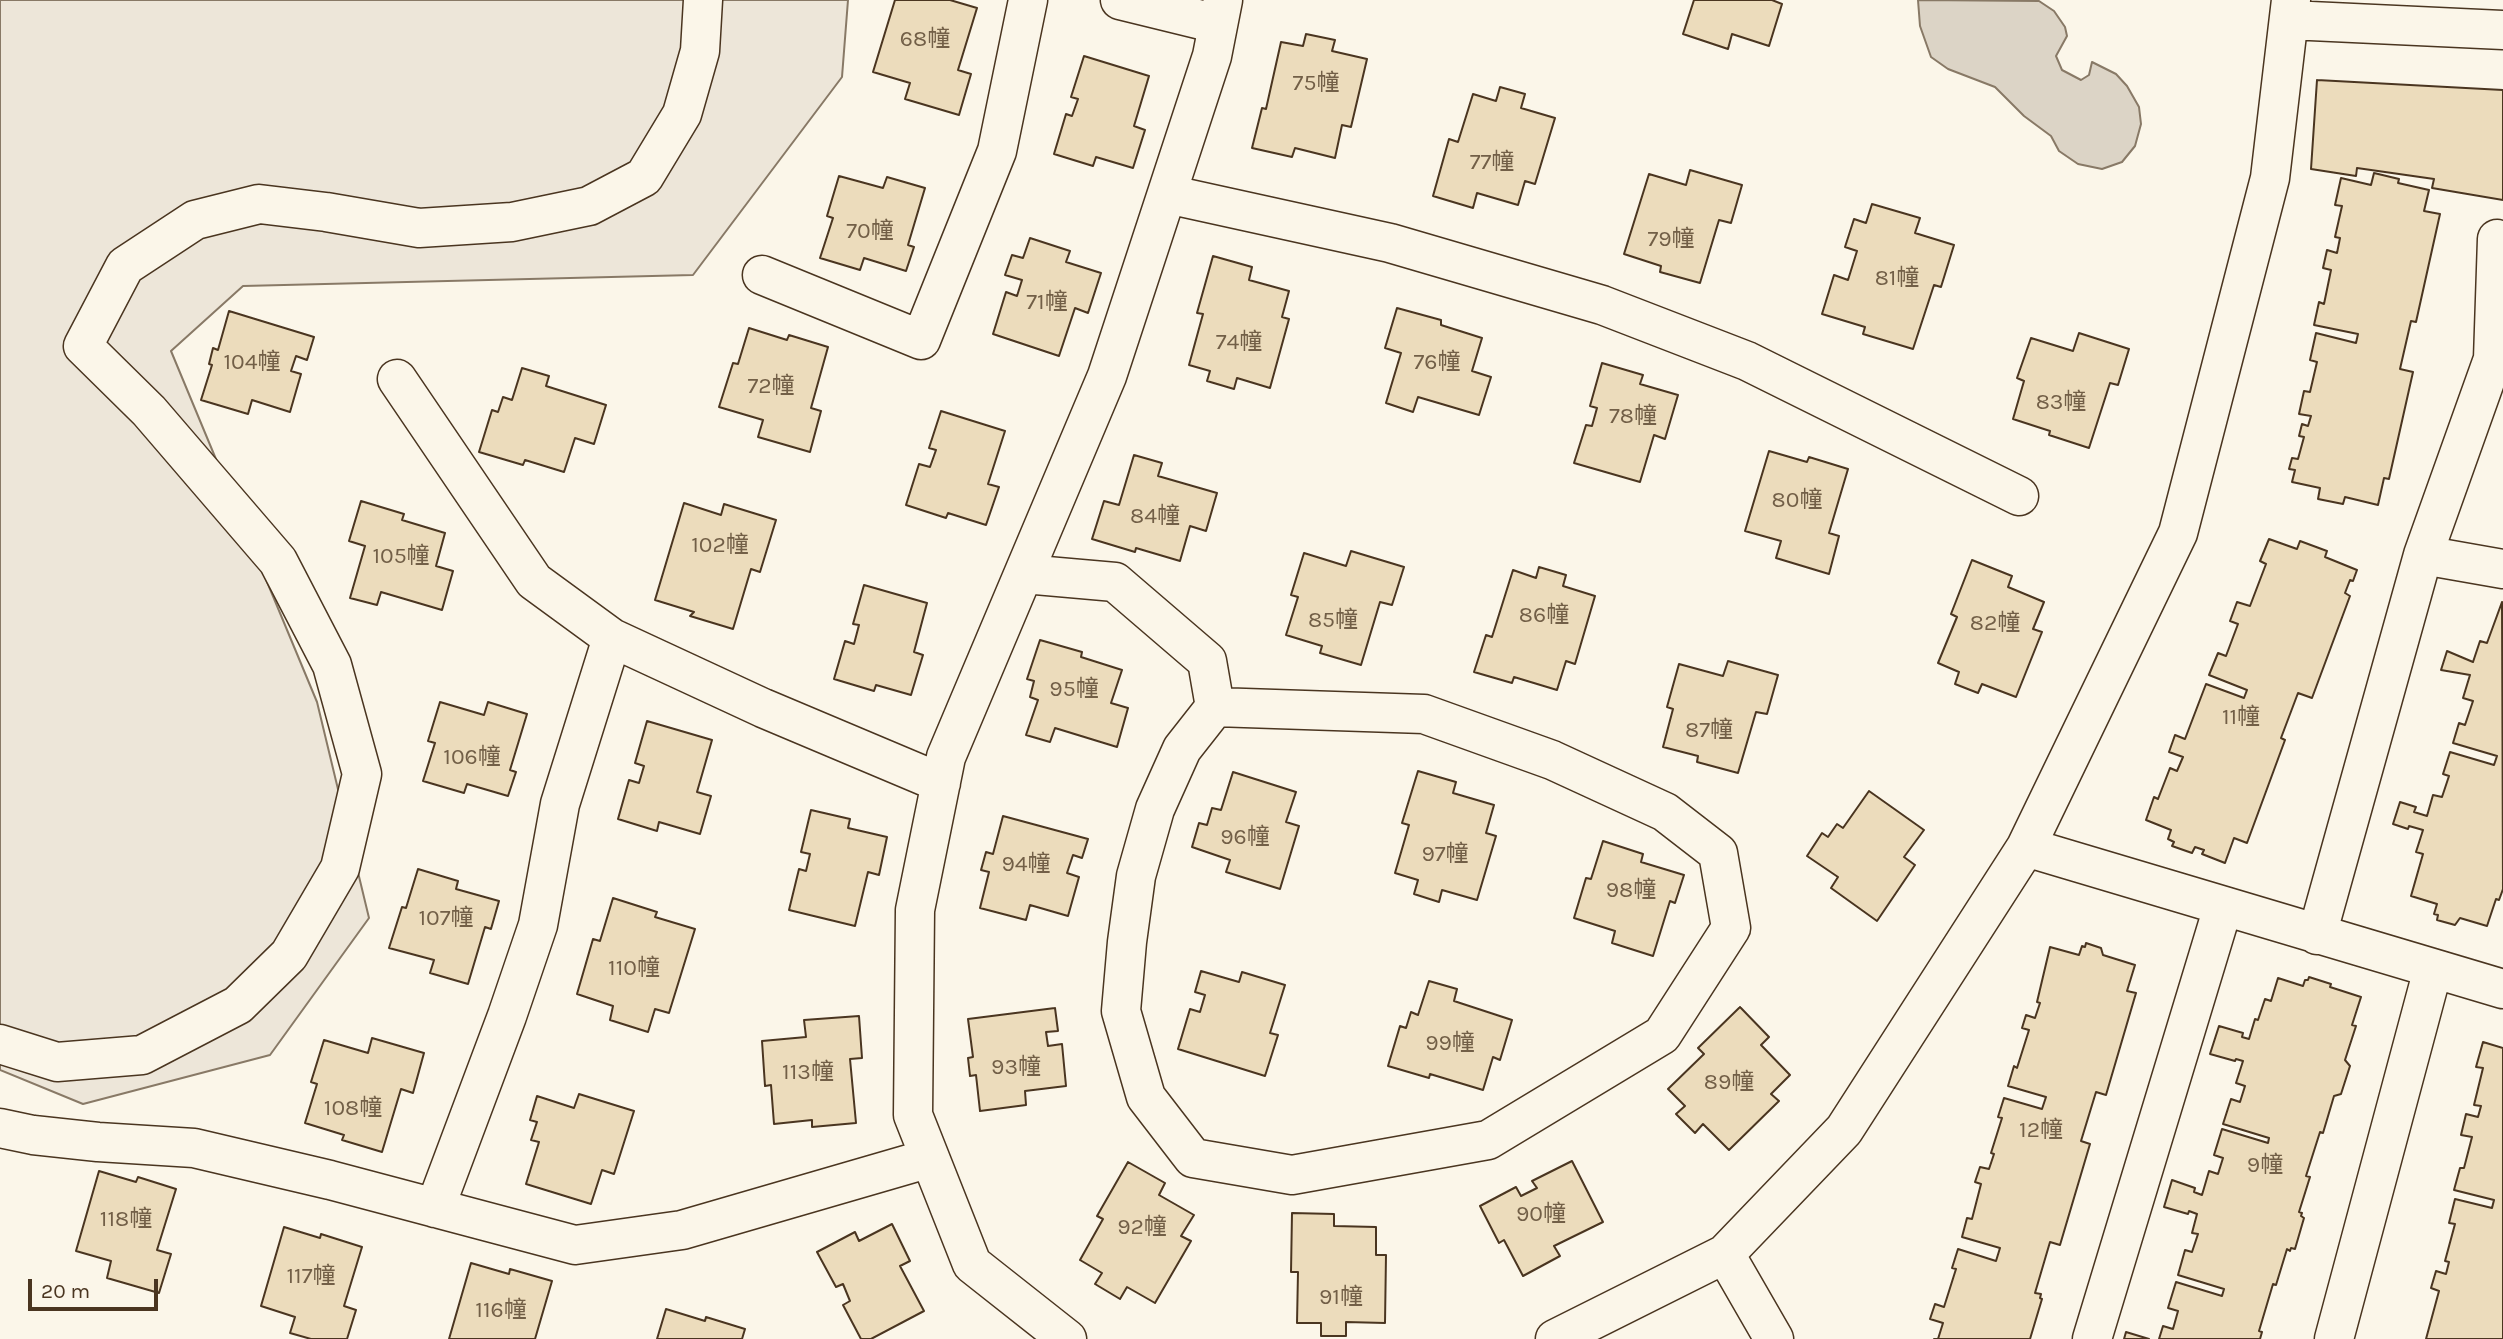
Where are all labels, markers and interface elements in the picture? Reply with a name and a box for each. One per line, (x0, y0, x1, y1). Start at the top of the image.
house number: 68幢 (900, 25, 950, 53)
house number: 75幢 (1293, 69, 1339, 97)
house number: 77幢 (1470, 148, 1514, 176)
house number: 70幢 (846, 217, 894, 245)
house number: 79幢 (1647, 225, 1695, 253)
house number: 81幢 (1875, 264, 1919, 292)
house number: 71幢 (1026, 288, 1068, 316)
house number: 74幢 (1216, 328, 1262, 356)
house number: 104幢 (223, 348, 281, 376)
house number: 76幢 (1414, 348, 1460, 376)
house number: 72幢 (747, 372, 795, 400)
house number: 83幢 (2036, 388, 2086, 416)
house number: 78幢 (1609, 402, 1657, 430)
house number: 80幢 (1772, 486, 1822, 514)
house number: 84幢 (1130, 502, 1180, 530)
house number: 102幢 (691, 531, 749, 559)
house number: 105幢 (372, 542, 430, 570)
house number: 86幢 (1519, 601, 1569, 629)
house number: 85幢 (1308, 606, 1358, 634)
house number: 82幢 (1970, 609, 2020, 637)
house number: 95幢 (1049, 675, 1099, 703)
house number: 11幢 (2222, 703, 2260, 731)
house number: 87幢 (1685, 716, 1733, 744)
house number: 106幢 (443, 743, 501, 771)
house number: 96幢 (1220, 823, 1270, 851)
house number: 97幢 (1421, 840, 1469, 868)
house number: 94幢 (1001, 850, 1051, 878)
house number: 98幢 (1606, 876, 1656, 904)
house number: 107幢 (418, 904, 474, 932)
house number: 110幢 (608, 954, 660, 982)
house number: 99幢 (1425, 1029, 1475, 1057)
house number: 93幢 (991, 1053, 1041, 1081)
house number: 113幢 (782, 1058, 834, 1086)
house number: 89幢 (1704, 1068, 1754, 1096)
house number: 108幢 (324, 1094, 382, 1122)
house number: 12幢 (2019, 1116, 2063, 1144)
house number: 9幢 (2247, 1151, 2283, 1179)
house number: 90幢 (1516, 1200, 1566, 1228)
house number: 118幢 (100, 1205, 152, 1233)
house number: 92幢 (1117, 1213, 1167, 1241)
house number: 117幢 (286, 1262, 336, 1290)
scale bar (32, 1266, 161, 1310)
text: 20 m (41, 1279, 90, 1303)
house number: 91幢 (1319, 1283, 1363, 1311)
house number: 116幢 (475, 1296, 527, 1324)

